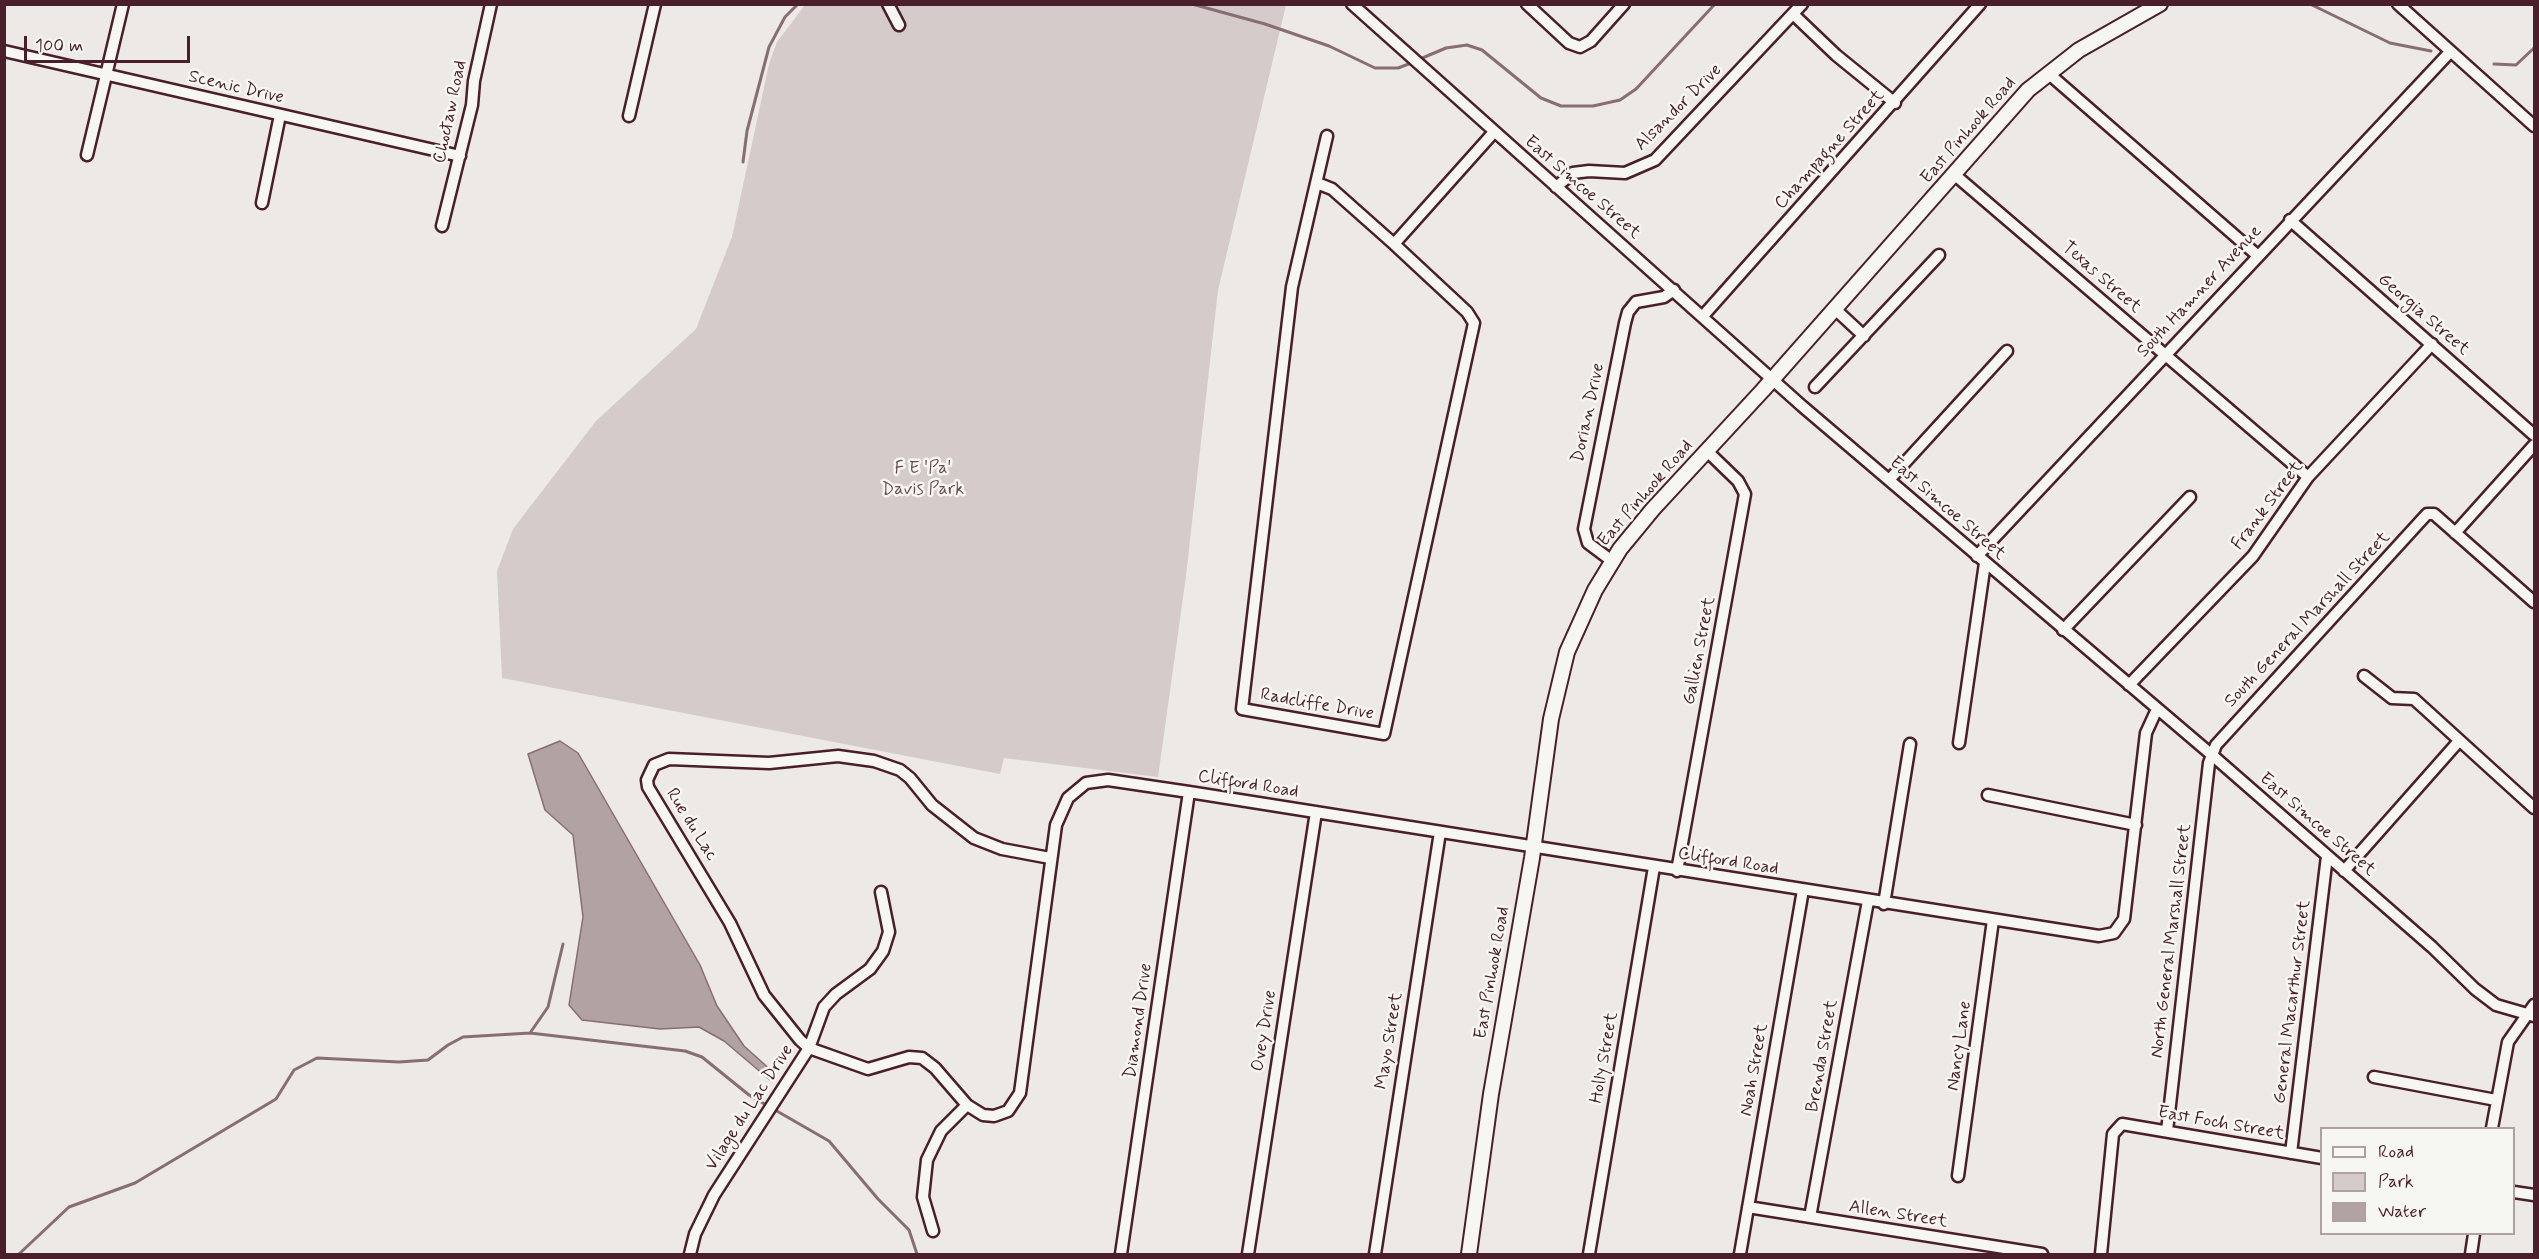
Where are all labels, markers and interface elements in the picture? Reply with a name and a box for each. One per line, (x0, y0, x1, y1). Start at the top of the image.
scale bar (27, 24, 194, 62)
text: 100 m (35, 34, 83, 58)
street label: Choctaw Road (430, 59, 472, 165)
street label: Alsandor Drive (1631, 60, 1727, 156)
street label: Scenic Drive (186, 67, 286, 109)
street label: East Pinhook Road (1917, 73, 2021, 189)
street label: Champagne Street (1771, 86, 1889, 214)
street label: East Simcoe Street (1519, 132, 1645, 244)
street label: South Hamner Avenue (2133, 221, 2267, 363)
street label: Texas Street (2057, 237, 2145, 319)
street label: Georgia Street (2373, 269, 2473, 361)
street label: Dorian Drive (1568, 361, 1610, 465)
street label: East Pinhook Road (1594, 436, 1698, 552)
street label: East Simcoe Street (1884, 453, 2010, 565)
street label: Frank Street (2228, 457, 2308, 555)
park label: F E 'Pa' Davis Park (882, 458, 964, 500)
street label: South General Marshall Street (2221, 527, 2395, 713)
street label: Gallien Street (1679, 595, 1721, 707)
street label: Radcliffe Drive (1258, 684, 1376, 726)
street label: Clifford Road (1196, 766, 1300, 804)
street label: East Simcoe Street (2254, 769, 2380, 881)
street label: Rue du Lac (660, 785, 722, 865)
street label: North General Marshall Street (2147, 823, 2197, 1059)
street label: Clifford Road (1676, 843, 1780, 881)
street label: General Macarthur Street (2270, 899, 2316, 1105)
street label: East Pinhook Road (1471, 905, 1515, 1041)
street label: Diamond Drive (1120, 962, 1158, 1080)
street label: Ovey Drive (1248, 989, 1282, 1073)
street label: Mayo Street (1372, 991, 1408, 1091)
street label: Brenda Street (1802, 998, 1844, 1114)
street label: Nancy Lane (1943, 1000, 1977, 1092)
street label: Holly Street (1586, 1011, 1624, 1105)
street label: Noah Street (1736, 1022, 1774, 1118)
street label: Vilage du Lac Drive (701, 1041, 799, 1175)
street label: East Foch Street (2156, 1102, 2286, 1146)
legend (2320, 1127, 2515, 1235)
text: Road (2378, 1140, 2414, 1164)
text: Park (2378, 1170, 2414, 1194)
street label: Allen Street (1847, 1197, 1949, 1233)
text: Water (2378, 1200, 2426, 1224)

